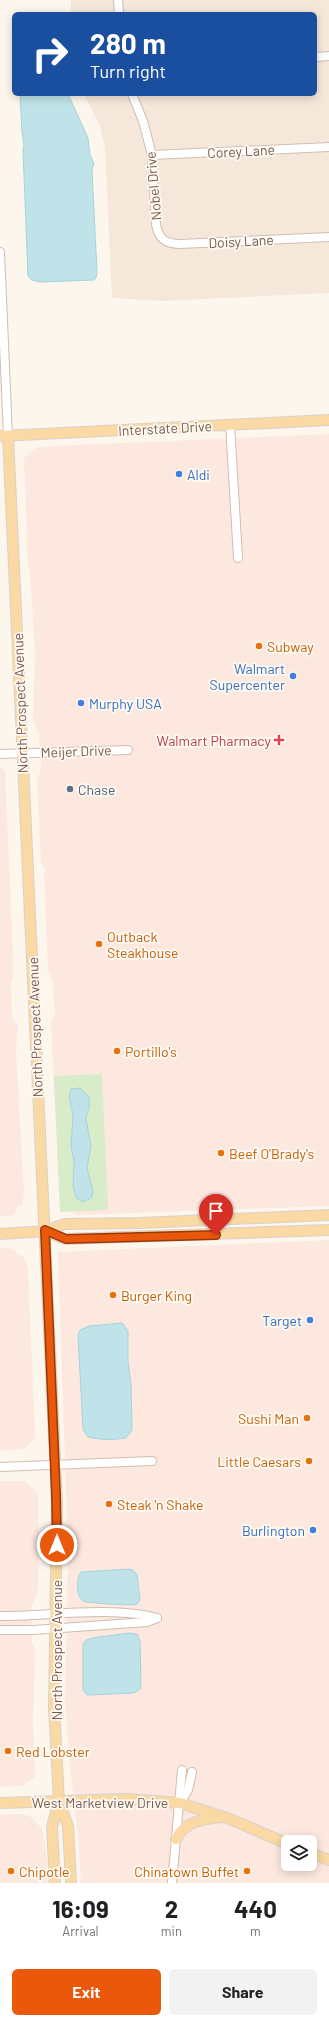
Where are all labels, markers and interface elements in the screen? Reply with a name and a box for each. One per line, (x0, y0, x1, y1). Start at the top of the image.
text: 280 m (90, 26, 166, 60)
icon: right (24, 28, 76, 80)
text: Turn right (90, 60, 166, 82)
street label: Corey Lane (207, 141, 275, 161)
street label: Nobel Drive (142, 151, 164, 221)
street label: Doisy Lane (208, 231, 274, 251)
street label: Interstate Drive (118, 417, 212, 439)
place label: Aldi (187, 466, 210, 483)
marker: Aldi (174, 469, 184, 479)
street label: North Prospect Avenue (9, 633, 31, 773)
place label: Subway (267, 638, 314, 655)
marker: Subway (254, 641, 264, 651)
place label: Walmart Supercenter (210, 660, 285, 693)
marker: Walmart Supercenter (288, 671, 298, 681)
place label: Murphy USA (89, 695, 162, 712)
marker: Murphy USA (76, 698, 86, 708)
place label: Walmart Pharmacy (157, 732, 272, 749)
marker: Walmart Pharmacy (274, 735, 284, 745)
street label: Meijer Drive (40, 741, 112, 761)
place label: Chase (78, 781, 115, 798)
marker: Chase (65, 784, 75, 794)
place label: Outback Steakhouse (107, 928, 178, 961)
marker: Outback Steakhouse (94, 939, 104, 949)
street label: North Prospect Avenue (24, 957, 46, 1097)
place label: Portillo's (125, 1043, 177, 1060)
marker: Portillo's (112, 1046, 122, 1056)
place label: Beef O'Brady's (229, 1145, 315, 1162)
marker: Beef O'Brady's (216, 1148, 226, 1158)
pin (199, 1194, 233, 1235)
icon: arrive (205, 1200, 227, 1222)
place label: Burger King (121, 1287, 192, 1304)
marker: Burger King (108, 1290, 118, 1300)
place label: Target (262, 1312, 302, 1329)
marker: Target (305, 1315, 315, 1325)
place label: Sushi Man (238, 1410, 299, 1427)
marker: Sushi Man (302, 1413, 312, 1423)
place label: Little Caesars (217, 1453, 301, 1470)
marker: Little Caesars (304, 1456, 314, 1466)
place label: Steak 'n Shake (117, 1496, 203, 1513)
marker: Steak 'n Shake (104, 1499, 114, 1509)
place label: Burlington (242, 1522, 305, 1539)
position arrow (36, 1524, 78, 1566)
marker: Burlington (308, 1525, 318, 1535)
street label: North Prospect Avenue (48, 1580, 65, 1720)
place label: Red Lobster (16, 1743, 90, 1760)
marker: Red Lobster (3, 1746, 13, 1756)
street label: West Marketview Drive (32, 1794, 168, 1811)
map controls (281, 1835, 317, 1871)
button: layers (281, 1835, 317, 1871)
place label: Chipotle (19, 1863, 70, 1880)
place label: Chinatown Buffet (134, 1863, 239, 1880)
marker: Chipotle (6, 1866, 16, 1876)
marker: Chinatown Buffet (242, 1866, 252, 1876)
text: 16:09 (52, 1894, 109, 1923)
text: 2 (165, 1894, 178, 1923)
text: 440 (234, 1894, 277, 1923)
text: Arrival (62, 1923, 99, 1939)
text: min (161, 1923, 182, 1939)
text: m (250, 1923, 261, 1939)
button: Exit (12, 1969, 161, 2015)
button: Share (169, 1969, 317, 2015)

